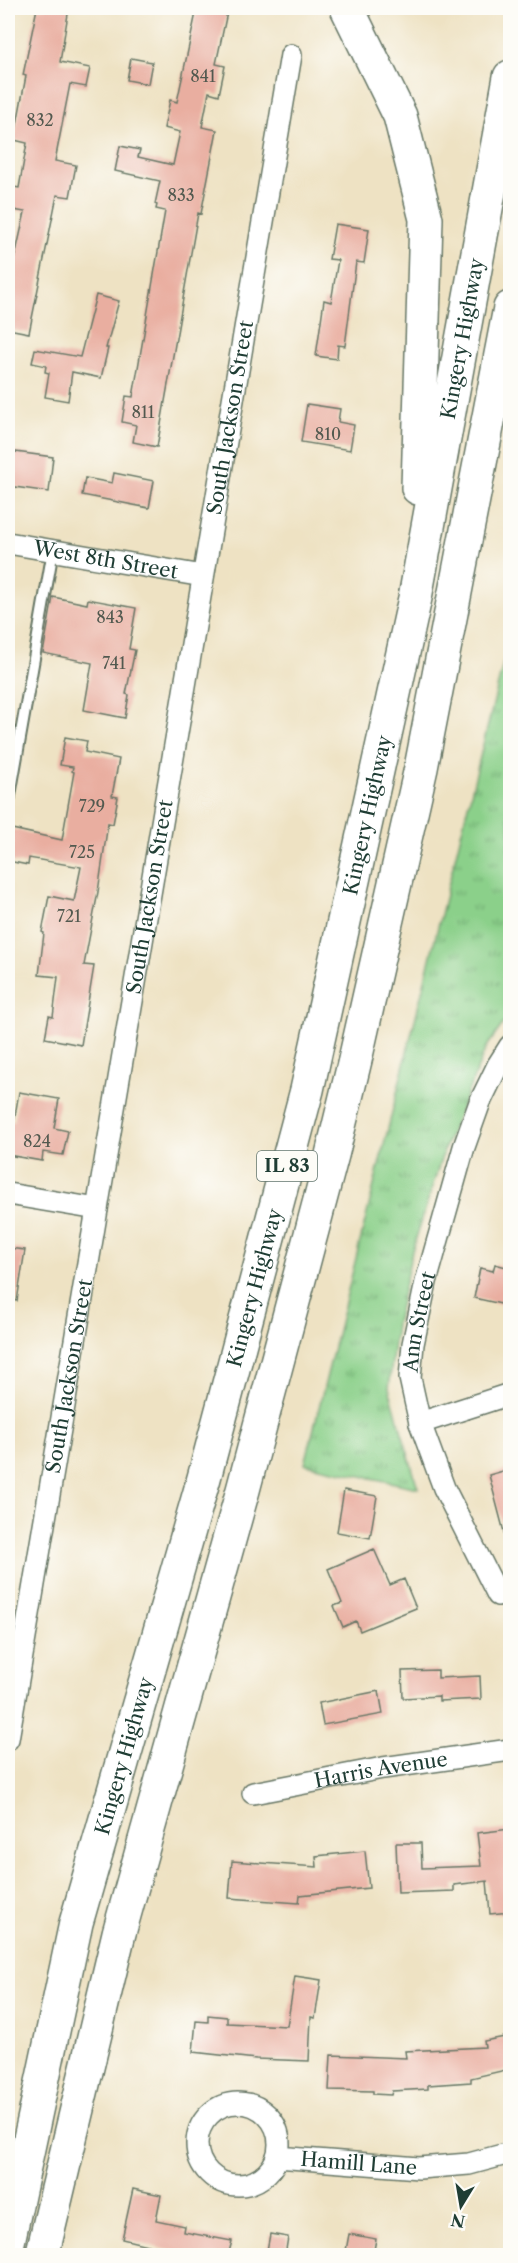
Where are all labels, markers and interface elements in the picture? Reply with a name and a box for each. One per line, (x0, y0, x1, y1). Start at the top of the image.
house number: 841 (190, 66, 216, 86)
house number: 832 (26, 110, 54, 130)
house number: 833 (167, 185, 195, 205)
street label: Kingery Highway (436, 255, 489, 421)
street label: South Jackson Street (202, 319, 258, 516)
house number: 811 (132, 402, 155, 422)
house number: 810 (315, 424, 341, 444)
street label: West 8th Street (31, 535, 180, 584)
house number: 843 (96, 607, 124, 627)
house number: 741 (102, 653, 126, 673)
street label: Kingery Highway (338, 732, 397, 897)
house number: 729 (79, 796, 105, 816)
street label: South Jackson Street (121, 798, 178, 996)
house number: 725 (69, 842, 95, 862)
house number: 721 (57, 906, 81, 926)
house number: 824 (23, 1131, 51, 1151)
road number: IL 83 (257, 1151, 317, 1181)
street label: Kingery Highway (222, 1205, 287, 1370)
street label: Ann Street (398, 1269, 440, 1374)
street label: South Jackson Street (41, 1277, 97, 1475)
street label: Kingery Highway (90, 1673, 158, 1838)
street label: Harris Avenue (312, 1747, 449, 1793)
street label: Hamill Lane (300, 2147, 418, 2180)
north arrow (431, 2176, 491, 2236)
text: N (449, 2210, 467, 2232)

